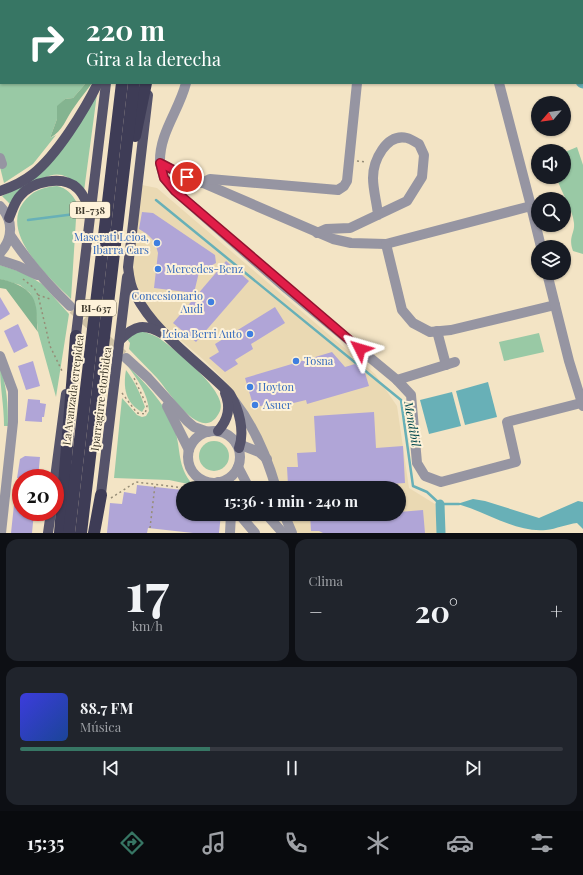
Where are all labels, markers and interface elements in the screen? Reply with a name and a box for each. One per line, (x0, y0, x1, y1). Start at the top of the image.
text: 220 m (86, 11, 165, 48)
icon: right (20, 16, 72, 68)
text: Gira a la derecha (86, 47, 221, 71)
north arrow (531, 96, 571, 136)
map controls (531, 96, 571, 280)
button: sound (531, 144, 571, 184)
pin (170, 160, 204, 194)
icon: arrive (176, 166, 198, 188)
button: search (531, 192, 571, 232)
road number: BI-738 (70, 202, 110, 218)
place label: Maserati Leioa, Ibarra Cars (74, 229, 149, 257)
marker: Maserati Leioa, Ibarra Cars (152, 238, 162, 248)
button: layers (531, 240, 571, 280)
place label: Mercedes-Benz (166, 261, 243, 276)
marker: Mercedes-Benz (153, 264, 163, 274)
place label: Concesionario Audi (132, 288, 203, 316)
marker: Concesionario Audi (206, 297, 216, 307)
road number: BI-637 (76, 300, 116, 316)
place label: Leioa Berri Auto (162, 326, 242, 341)
position arrow (339, 328, 381, 370)
marker: Leioa Berri Auto (245, 329, 255, 339)
street label: La Avanzada errepidea (58, 333, 87, 446)
street label: Iparragirre etorbidea (87, 346, 114, 452)
place label: Tosna (304, 353, 334, 368)
marker: Tosna (291, 356, 301, 366)
place label: Hoyton (258, 379, 295, 394)
marker: Hoyton (245, 382, 255, 392)
place label: Asuer (262, 397, 292, 412)
water label: Mendibil (401, 399, 425, 448)
marker: Asuer (250, 400, 260, 410)
speed limit sign: 20 (12, 469, 64, 521)
text: 15:36 · 1 min · 240 m (224, 491, 358, 511)
text: 17 (125, 556, 169, 625)
text: Clima (309, 572, 343, 589)
text: 20° (415, 591, 458, 631)
text: − (309, 596, 323, 626)
text: + (550, 596, 563, 626)
text: km/h (132, 617, 163, 634)
text: 88.7 FM (80, 698, 133, 718)
text: Música (80, 718, 121, 735)
icon: previous (100, 757, 122, 779)
icon: pause (281, 757, 303, 779)
icon: next (462, 757, 484, 779)
icon: directions (118, 829, 146, 857)
icon: music (200, 829, 228, 857)
icon: phone (282, 829, 310, 857)
icon: climate (364, 829, 392, 857)
icon: car (446, 829, 474, 857)
icon: filters (528, 829, 556, 857)
text: 15:35 (27, 831, 64, 855)

